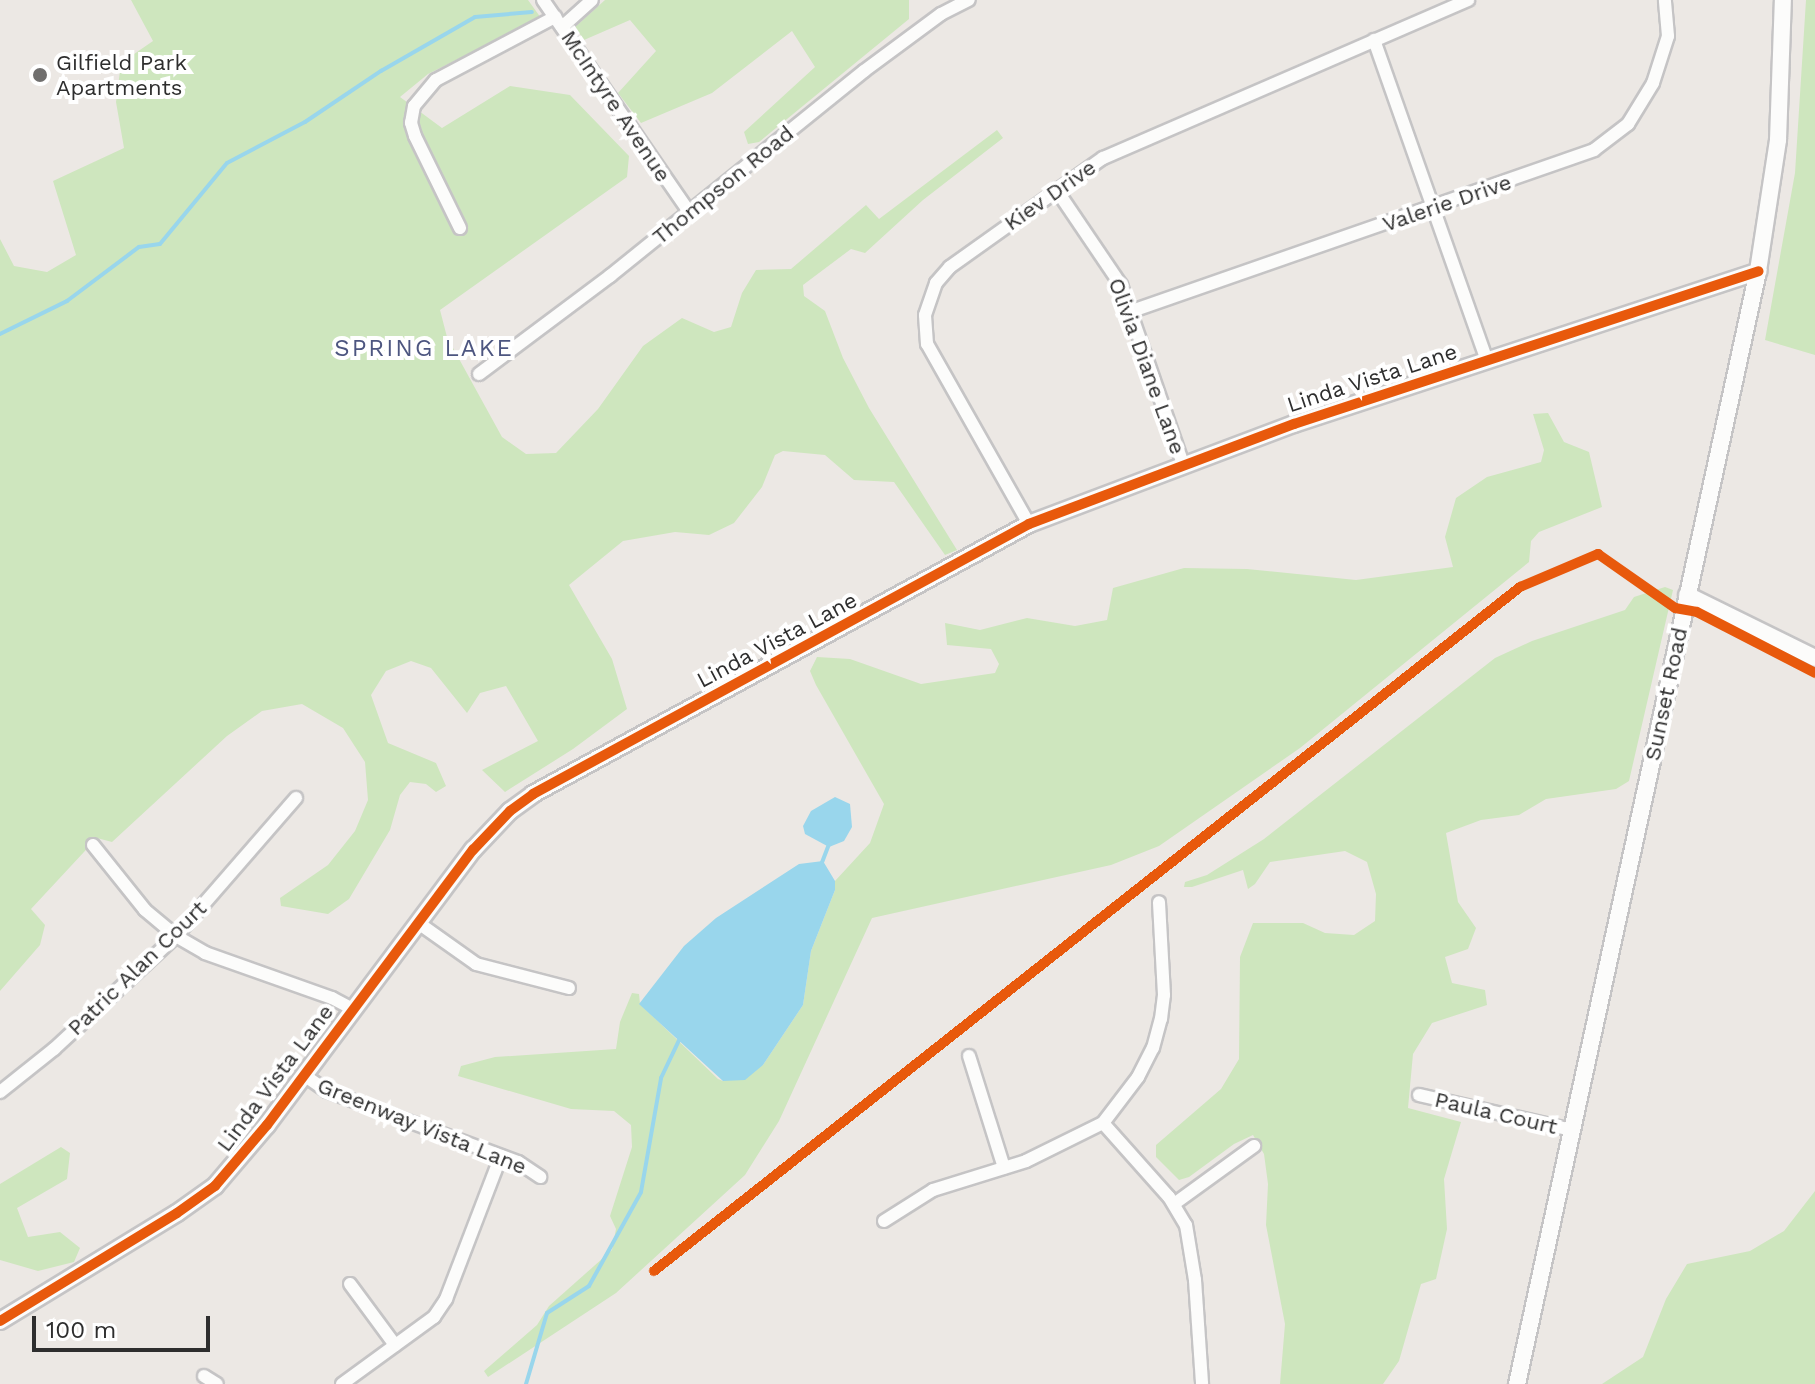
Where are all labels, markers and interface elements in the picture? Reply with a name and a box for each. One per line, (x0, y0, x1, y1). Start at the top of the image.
street label: McIntyre Avenue (555, 25, 677, 187)
place label: Gilfield Park Apartments (56, 49, 187, 100)
marker: Gilfield Park Apartments (31, 66, 49, 84)
street label: Thompson Road (647, 120, 799, 250)
street label: Kiev Drive (999, 154, 1101, 236)
street label: Valerie Drive (1379, 169, 1515, 237)
street label: Olivia Diane Lane (1103, 274, 1191, 458)
district label: SPRING LAKE (334, 335, 514, 363)
street label: Linda Vista Lane (1283, 338, 1461, 418)
street label: Linda Vista Lane (692, 586, 862, 694)
street label: Sunset Road (1639, 625, 1693, 763)
street label: Patric Alan Court (62, 895, 212, 1041)
street label: Linda Vista Lane (211, 999, 339, 1157)
street label: Greenway Vista Lane (313, 1072, 531, 1180)
street label: Paula Court (1432, 1086, 1560, 1140)
scale bar (36, 1300, 214, 1350)
text: 100 m (46, 1316, 116, 1344)

